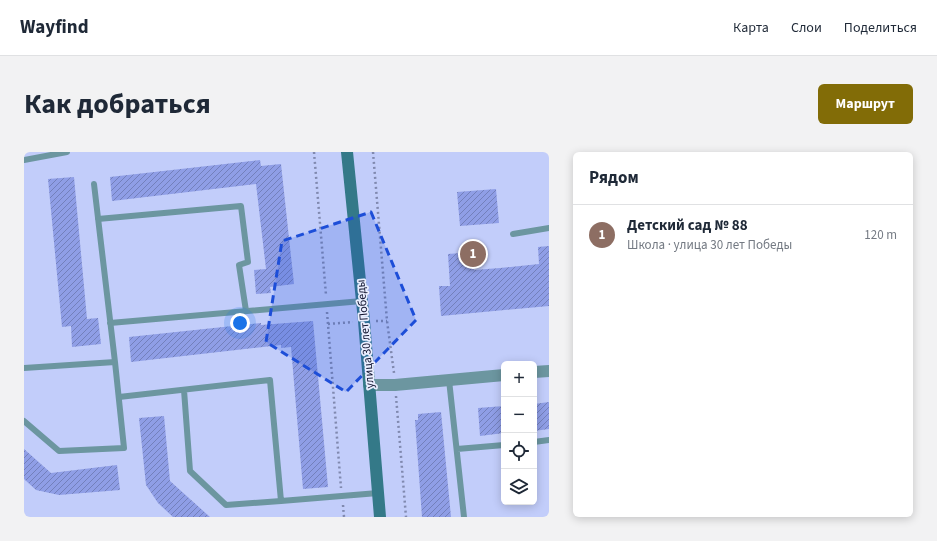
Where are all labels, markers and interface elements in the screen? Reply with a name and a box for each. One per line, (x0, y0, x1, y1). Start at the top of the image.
text: Wayfind (20, 14, 89, 41)
text: Карта (733, 18, 769, 38)
text: Слои (791, 18, 822, 38)
text: Поделиться (844, 18, 917, 38)
text: Как добраться (24, 84, 211, 124)
button: Маршрут (818, 84, 913, 124)
text: Рядом (589, 166, 639, 190)
text: Детский сад № 88 (627, 215, 748, 236)
text: 1 (599, 226, 605, 244)
text: 120 m (864, 226, 897, 244)
text: Школа · улица 30 лет Победы (627, 236, 792, 254)
pin: 1 (460, 239, 486, 269)
street label: улица 30 лет Победы (352, 279, 379, 389)
your location (230, 313, 250, 333)
map controls (501, 361, 537, 505)
button: + (501, 361, 537, 397)
button: − (501, 397, 537, 433)
button: locate (501, 433, 537, 469)
button: layers (501, 469, 537, 505)

